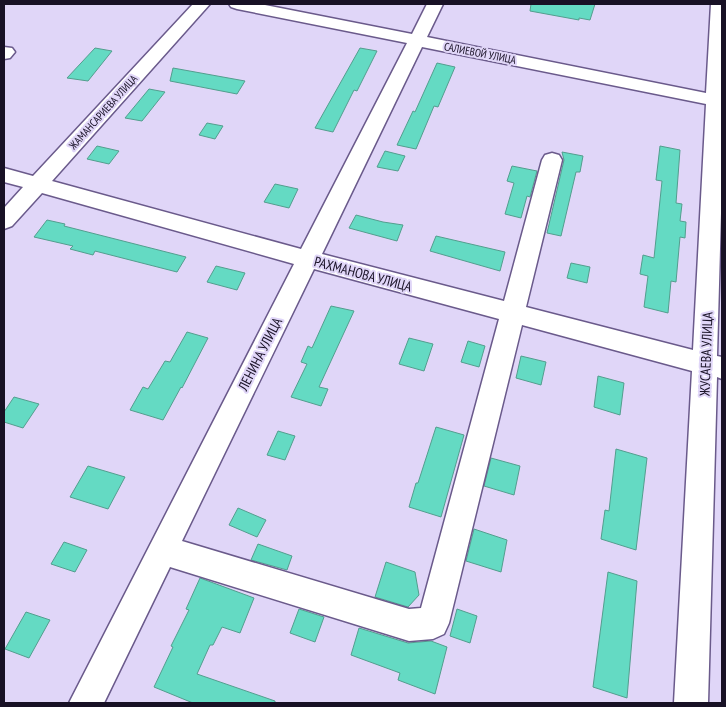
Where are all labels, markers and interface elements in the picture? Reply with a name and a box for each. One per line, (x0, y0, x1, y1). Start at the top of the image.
street label: САЛИЕВОЙ УЛИЦА (443, 39, 518, 67)
street label: ЖАМАНСАРИЕВА УЛИЦА (65, 71, 141, 153)
street label: РАХМАНОВА УЛИЦА (312, 252, 414, 296)
street label: ЖУСАЕВА УЛИЦА (696, 311, 716, 397)
street label: ЛЕНИНА УЛИЦА (233, 314, 286, 394)

